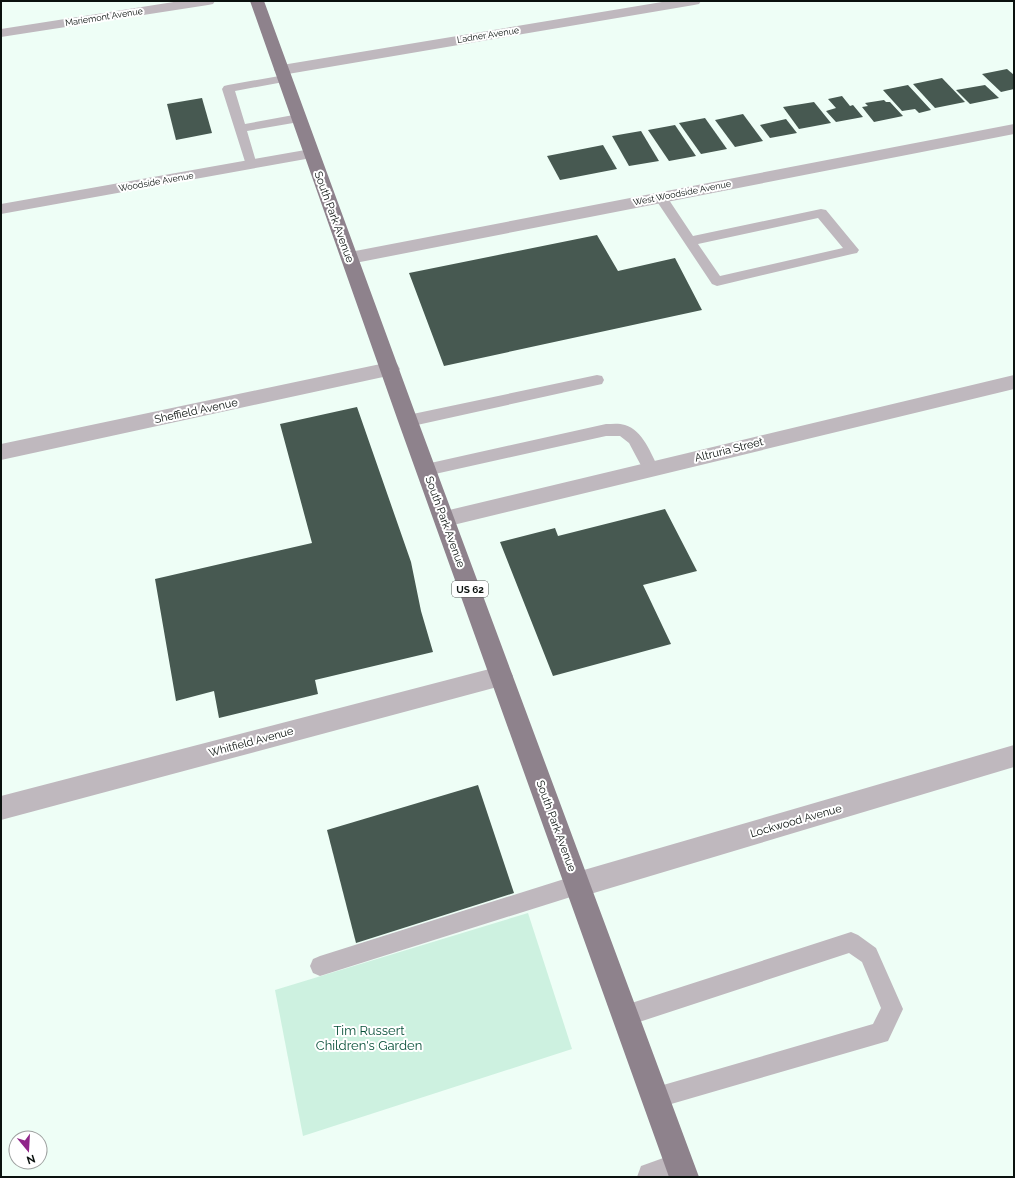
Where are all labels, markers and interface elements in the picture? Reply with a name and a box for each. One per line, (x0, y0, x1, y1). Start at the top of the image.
street label: Mariemont Avenue (64, 6, 144, 28)
street label: Ladner Avenue (456, 25, 521, 45)
street label: Woodside Avenue (118, 170, 195, 194)
street label: South Park Avenue (311, 170, 357, 265)
street label: West Woodside Avenue (632, 178, 732, 207)
street label: Sheffield Avenue (153, 396, 239, 426)
street label: Altruria Street (693, 435, 765, 465)
street label: South Park Avenue (422, 475, 468, 570)
road number: US 62 (452, 581, 488, 597)
street label: Whitfield Avenue (207, 724, 295, 760)
street label: South Park Avenue (533, 779, 579, 874)
street label: Lockwood Avenue (749, 802, 844, 840)
park label: Tim Russert Children's Garden (316, 1023, 422, 1053)
north arrow (8, 1130, 48, 1170)
text: N (25, 1152, 37, 1167)

